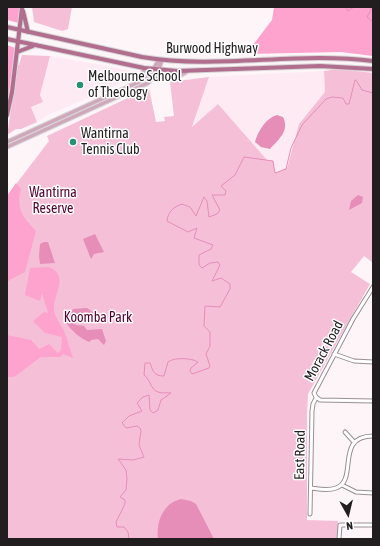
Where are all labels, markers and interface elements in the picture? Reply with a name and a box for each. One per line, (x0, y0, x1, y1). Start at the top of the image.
street label: Burwood Highway (166, 41, 258, 57)
place label: Melbourne School of Theology (88, 69, 181, 102)
marker: Melbourne School of Theology (75, 80, 85, 90)
place label: Wantirna Tennis Club (81, 126, 140, 158)
marker: Wantirna Tennis Club (68, 137, 78, 147)
park label: Wantirna Reserve (29, 185, 77, 218)
park label: Koomba Park (64, 310, 132, 326)
street label: Morack Road (301, 318, 347, 384)
street label: East Road (291, 430, 309, 480)
north arrow (328, 494, 368, 534)
text: N (346, 519, 354, 532)

